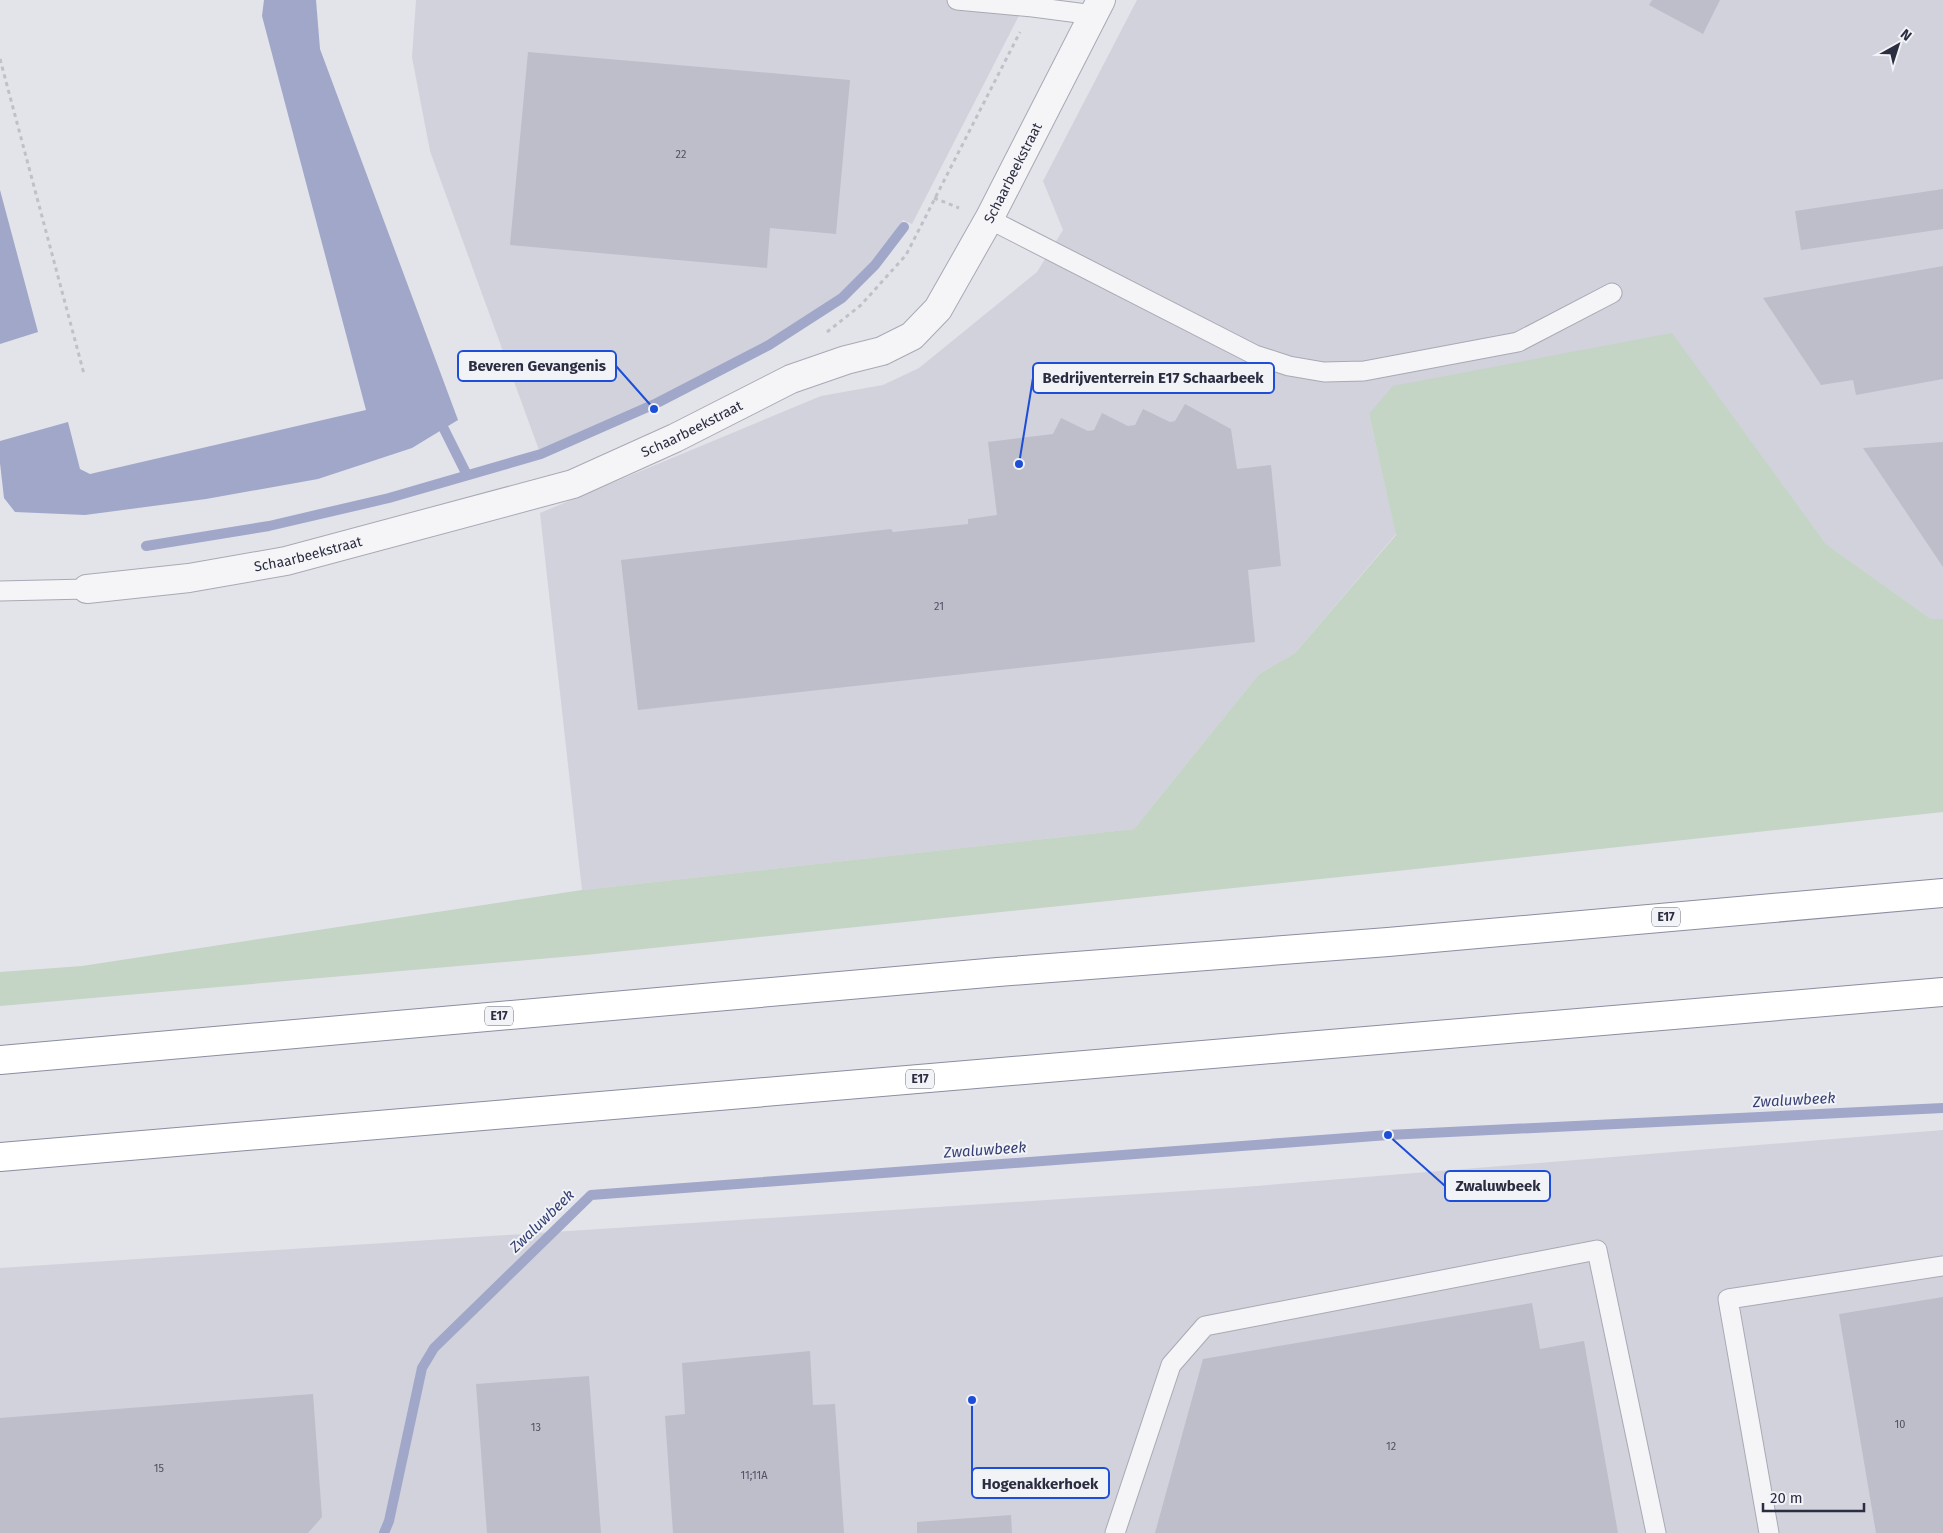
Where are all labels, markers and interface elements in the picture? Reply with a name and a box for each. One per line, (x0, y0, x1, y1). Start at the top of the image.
north arrow (1873, 20, 1923, 70)
text: N (1897, 26, 1915, 45)
street label: Schaarbeekstraat (980, 119, 1046, 226)
house number: 22 (676, 148, 686, 161)
callout: Beveren Gevangenis (458, 351, 616, 381)
text: Beveren Gevangenis (468, 357, 606, 375)
callout: Bedrijventerrein E17 Schaarbeek (1033, 363, 1274, 393)
text: Bedrijventerrein E17 Schaarbeek (1042, 369, 1264, 387)
street label: Schaarbeekstraat (639, 397, 746, 461)
street label: Schaarbeekstraat (253, 533, 365, 575)
house number: 21 (934, 600, 944, 613)
road number: E17 (1652, 908, 1680, 926)
road number: E17 (485, 1006, 513, 1026)
road number: E17 (906, 1070, 934, 1088)
water label: Zwaluwbeek (1751, 1089, 1836, 1111)
water label: Zwaluwbeek (942, 1138, 1027, 1162)
callout: Zwaluwbeek (1445, 1171, 1550, 1201)
text: Zwaluwbeek (1455, 1177, 1541, 1195)
water label: Zwaluwbeek (505, 1186, 578, 1257)
house number: 10 (1895, 1418, 1905, 1431)
house number: 13 (531, 1421, 541, 1434)
house number: 12 (1386, 1440, 1396, 1453)
house number: 15 (154, 1462, 165, 1475)
callout: Hogenakkerhoek (972, 1468, 1109, 1498)
house number: 11;11A (740, 1469, 768, 1482)
text: Hogenakkerhoek (982, 1475, 1099, 1493)
scale bar (1763, 1480, 1864, 1512)
text: 20 m (1770, 1489, 1803, 1507)

